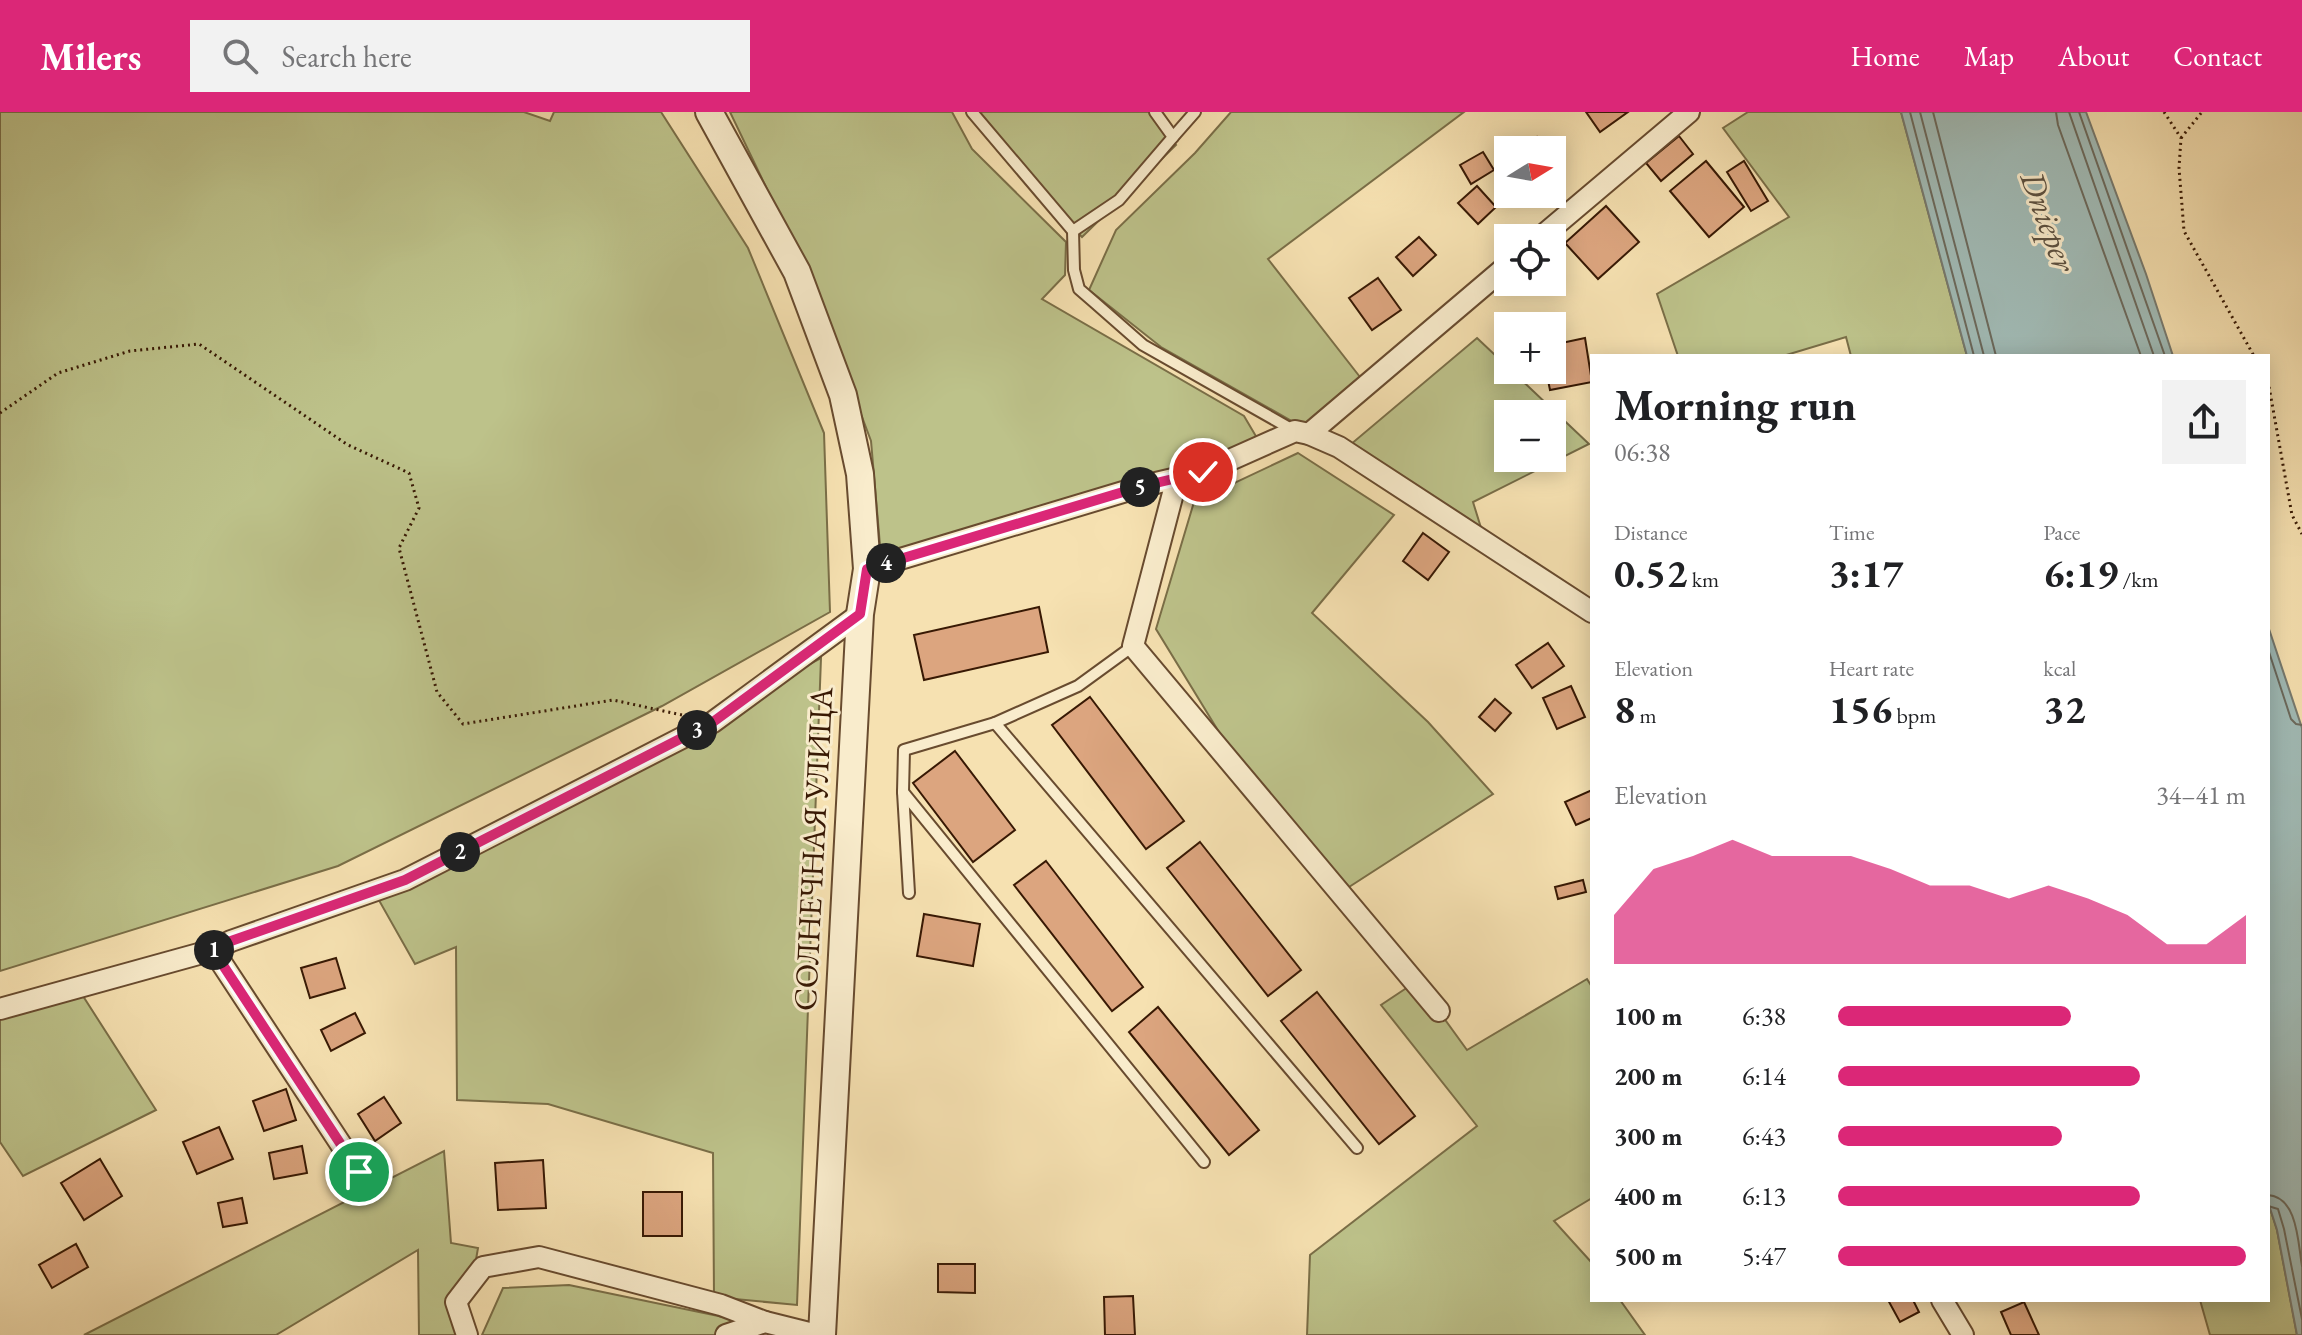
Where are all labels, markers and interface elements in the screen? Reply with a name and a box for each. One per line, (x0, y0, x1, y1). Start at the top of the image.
search box (190, 20, 750, 92)
text: Milers (40, 32, 142, 81)
icon: search (218, 34, 262, 78)
text: Search here (282, 37, 412, 76)
text: Home (1850, 38, 1920, 74)
text: Map (1964, 38, 2014, 74)
text: About (2058, 38, 2129, 74)
text: Contact (2173, 38, 2262, 74)
north arrow (1494, 136, 1566, 208)
map controls (1494, 136, 1566, 472)
water label: Dnieper (2010, 164, 2088, 279)
button: locate (1494, 224, 1566, 296)
button: + (1494, 312, 1566, 384)
text: Morning run (1614, 376, 1856, 433)
button: share (2162, 380, 2246, 464)
button: − (1494, 400, 1566, 472)
text: 06:38 (1614, 435, 1670, 469)
pin (1169, 438, 1237, 506)
icon: check (1181, 450, 1225, 494)
pin: 5 (1120, 467, 1160, 507)
text: 5 (1134, 472, 1146, 501)
text: Distance (1614, 518, 1687, 547)
text: Time (1829, 518, 1874, 547)
text: Pace (2043, 518, 2080, 547)
pin: 4 (866, 543, 906, 583)
text: 0.52 (1614, 547, 1687, 599)
text: 3:17 (1829, 547, 1903, 599)
text: 6:19 (2043, 547, 2118, 599)
text: 4 (880, 548, 892, 577)
text: km (1687, 565, 1719, 594)
text: /km (2118, 565, 2159, 594)
text: Elevation (1614, 654, 1693, 683)
text: Heart rate (1829, 654, 1914, 683)
text: kcal (2043, 654, 2076, 683)
text: 8 (1614, 683, 1635, 735)
text: 156 (1829, 683, 1892, 735)
text: 32 (2043, 683, 2086, 735)
street label: СОЛНЕЧНАЯ УЛИЦА (784, 685, 843, 1012)
text: m (1635, 701, 1657, 730)
text: bpm (1892, 701, 1936, 730)
pin: 3 (677, 710, 717, 750)
text: 3 (691, 715, 703, 744)
text: Elevation (1614, 778, 1708, 812)
text: 34–41 m (2156, 778, 2246, 812)
pin: 2 (440, 832, 480, 872)
text: 2 (454, 837, 466, 866)
pin: 1 (194, 930, 234, 970)
text: 1 (208, 935, 220, 964)
text: 100 m (1614, 999, 1682, 1033)
text: 6:38 (1742, 999, 1786, 1033)
text: 200 m (1614, 1059, 1682, 1093)
text: 6:14 (1742, 1059, 1786, 1093)
text: 300 m (1614, 1119, 1682, 1153)
text: 6:43 (1742, 1119, 1786, 1153)
pin (325, 1138, 393, 1206)
icon: arrive (337, 1150, 381, 1194)
text: 400 m (1614, 1179, 1682, 1213)
text: 6:13 (1742, 1179, 1786, 1213)
text: 500 m (1614, 1239, 1682, 1273)
text: 5:47 (1742, 1239, 1786, 1273)

